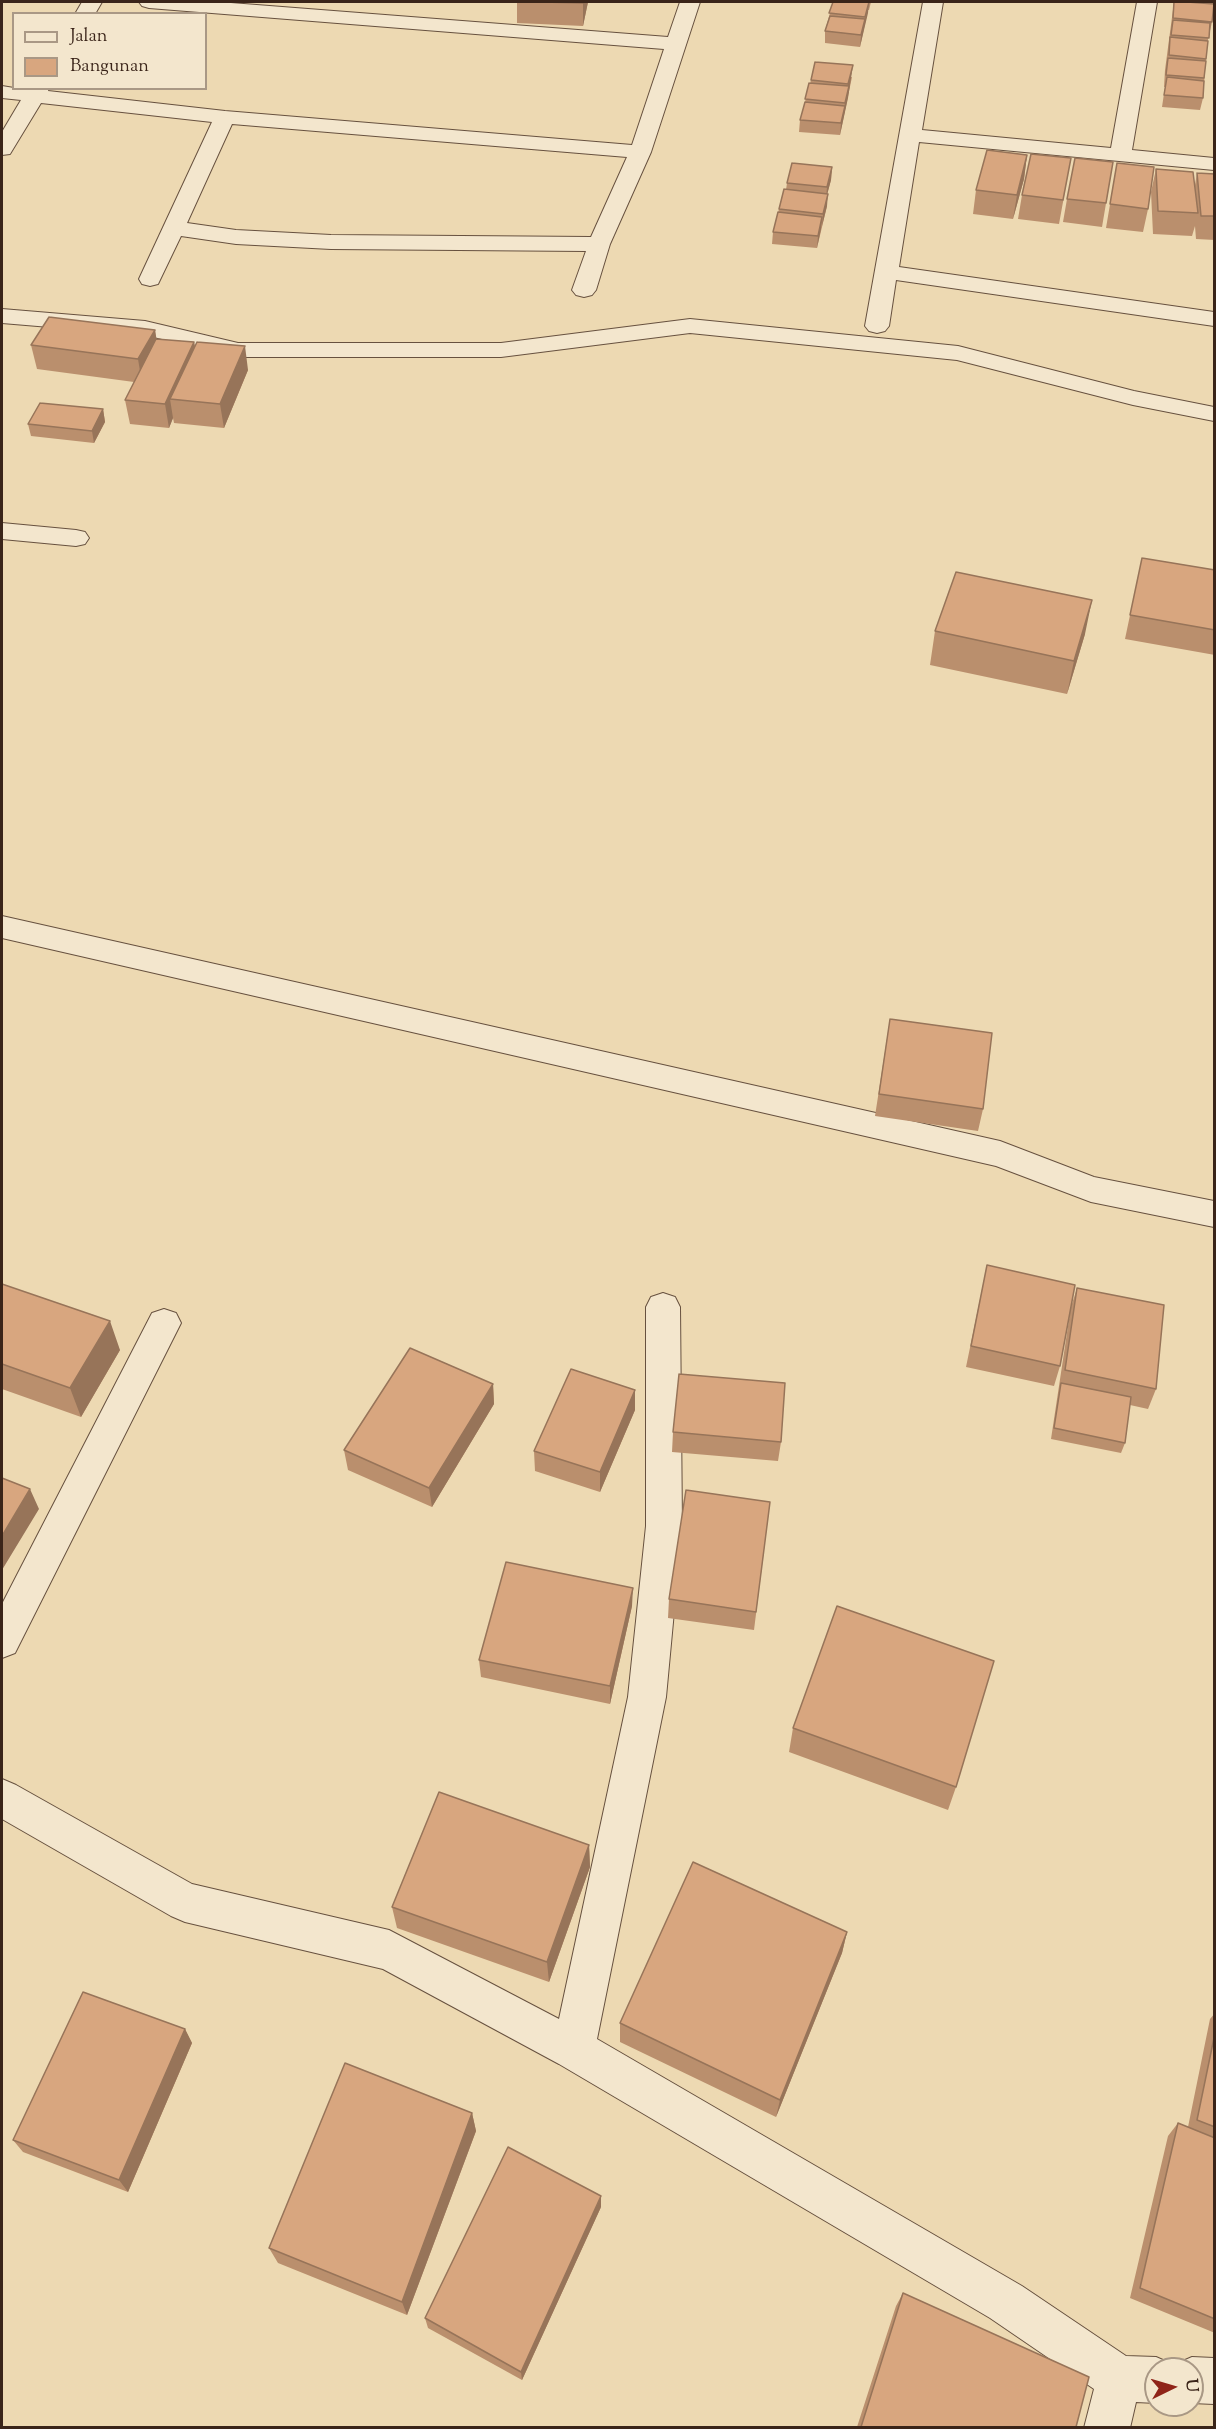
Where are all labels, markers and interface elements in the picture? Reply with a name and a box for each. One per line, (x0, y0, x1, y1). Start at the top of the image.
legend (12, 12, 207, 90)
text: Jalan (70, 24, 107, 50)
text: Bangunan (70, 54, 149, 80)
north arrow (1144, 2357, 1204, 2417)
text: U (1178, 2378, 1202, 2393)

